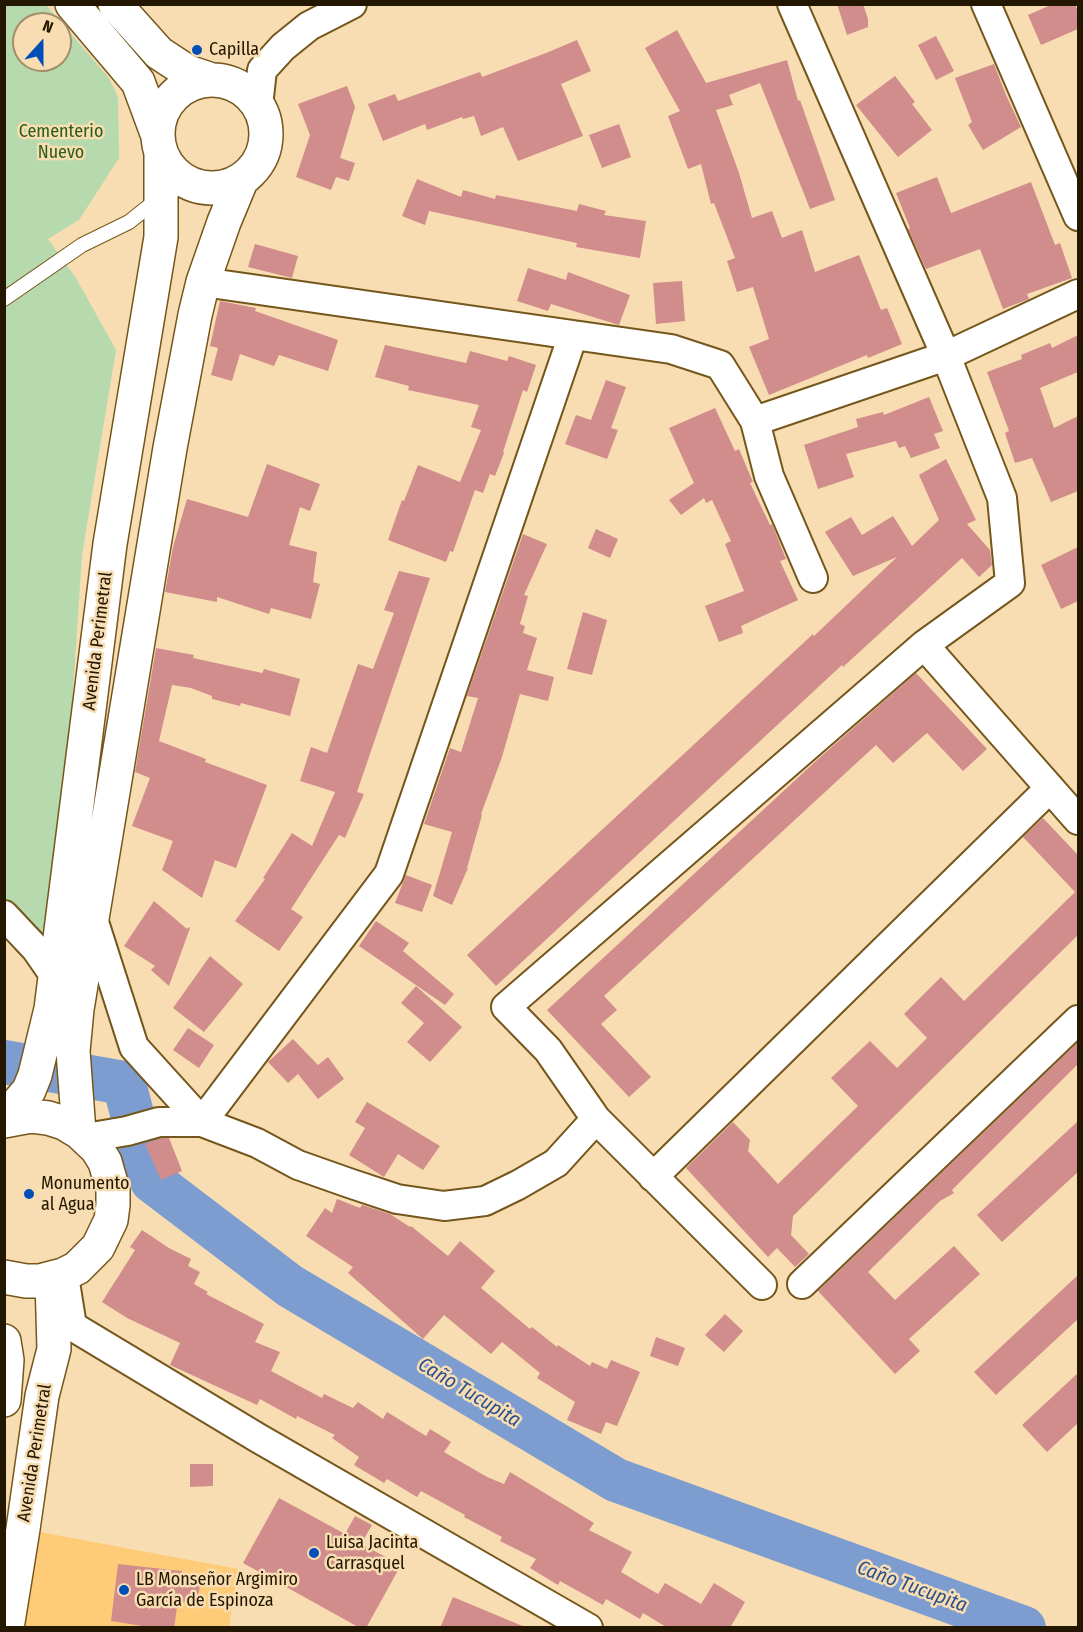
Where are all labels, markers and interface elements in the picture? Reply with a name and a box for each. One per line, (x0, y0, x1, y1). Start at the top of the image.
north arrow (12, 12, 72, 72)
text: N (40, 16, 56, 37)
place label: Capilla (209, 39, 259, 61)
marker: Capilla (190, 43, 204, 57)
park label: Cementerio Nuevo (19, 121, 103, 164)
street label: Avenida Perimetral (79, 571, 117, 711)
place label: Monumento al Agua (41, 1173, 129, 1216)
marker: Monumento al Agua (22, 1187, 36, 1201)
water label: Caño Tucupita (413, 1353, 525, 1433)
street label: Avenida Perimetral (13, 1382, 57, 1524)
place label: Luisa Jacinta Carrasquel (326, 1532, 418, 1574)
marker: Luisa Jacinta Carrasquel (307, 1546, 321, 1560)
water label: Caño Tucupita (854, 1556, 970, 1618)
place label: LB Monseñor Argimiro García de Espinoza (136, 1569, 298, 1612)
marker: LB Monseñor Argimiro García de Espinoza (117, 1583, 131, 1597)

